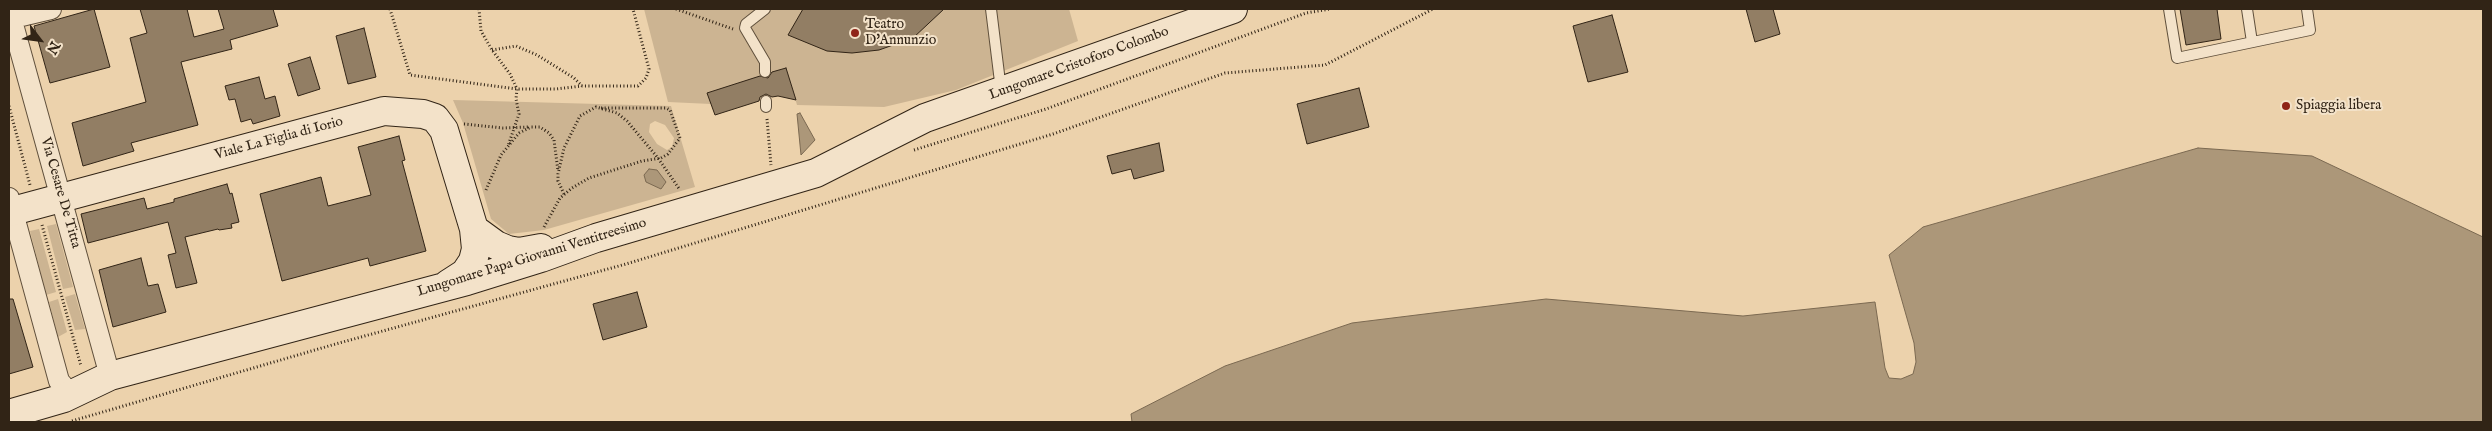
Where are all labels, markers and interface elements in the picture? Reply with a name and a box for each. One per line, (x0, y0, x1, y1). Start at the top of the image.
north arrow (15, 15, 65, 65)
place label: Teatro D'Annunzio (865, 17, 936, 49)
street label: Lungomare Cristoforo Colombo (987, 24, 1171, 104)
marker: Teatro D'Annunzio (849, 27, 861, 39)
text: N (42, 38, 64, 57)
place label: Spiaggia libera (2296, 98, 2381, 114)
marker: Spiaggia libera (2280, 100, 2292, 112)
street label: Viale La Figlia di Iorio (213, 114, 345, 164)
street label: Via Cesare De Titta (36, 136, 84, 250)
street label: Lungomare Papa Giovanni Ventitreesimo (415, 215, 649, 301)

